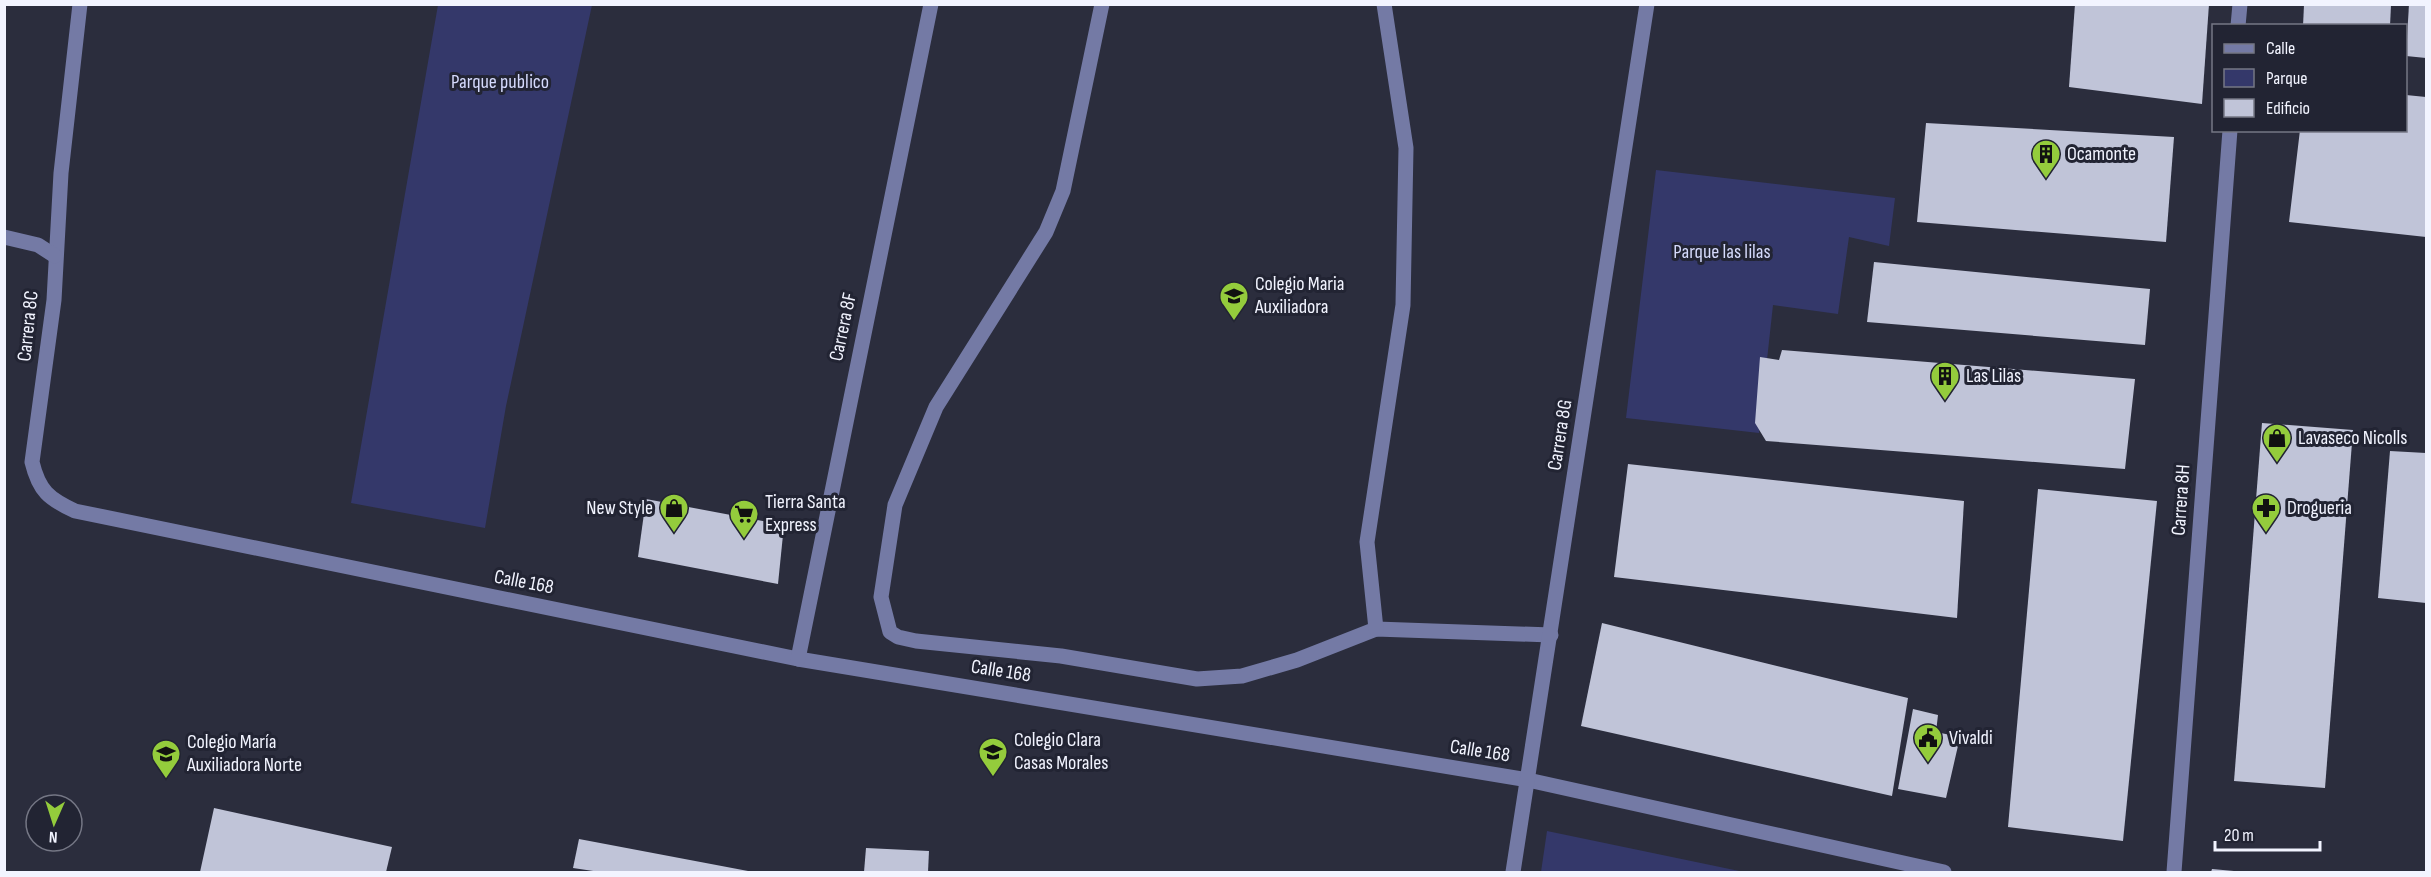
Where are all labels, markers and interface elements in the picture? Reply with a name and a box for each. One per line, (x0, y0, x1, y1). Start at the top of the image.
legend (2212, 24, 2407, 132)
text: Calle (2266, 38, 2295, 59)
text: Parque (2266, 68, 2307, 89)
park label: Parque publico (451, 70, 549, 94)
text: Edificio (2266, 98, 2310, 119)
building icon: Ocamonte (2030, 138, 2062, 180)
place label: Ocamonte (2067, 142, 2136, 166)
park label: Parque las lilas (1673, 240, 1771, 264)
place label: Colegio Maria Auxiliadora (1254, 272, 1345, 319)
school or university icon: Colegio Maria Auxiliadora (1218, 280, 1250, 322)
street label: Carrera 8C (12, 289, 44, 363)
street label: Carrera 8F (824, 291, 862, 363)
building icon: Las Lilas (1929, 360, 1961, 402)
place label: Las Lilas (1966, 364, 2021, 388)
street label: Carrera 8G (1543, 398, 1577, 472)
shop icon: Lavaseco Nicolls (2261, 422, 2293, 464)
place label: Lavaseco Nicolls (2298, 426, 2407, 450)
street label: Carrera 8H (2167, 464, 2195, 536)
place label: Tierra Santa Express (765, 490, 846, 537)
shop icon: New Style (658, 492, 690, 534)
pharmacy icon: Drogueria (2250, 492, 2282, 534)
place label: New Style (586, 496, 653, 520)
place label: Drogueria (2287, 496, 2352, 520)
supermarket icon: Tierra Santa Express (728, 498, 760, 540)
street label: Calle 168 (492, 564, 556, 600)
street label: Calle 168 (969, 654, 1033, 688)
public building icon: Vivaldi (1912, 722, 1944, 764)
place label: Vivaldi (1949, 726, 1993, 750)
place label: Colegio Clara Casas Morales (1014, 728, 1108, 775)
place label: Colegio María Auxiliadora Norte (186, 730, 302, 777)
street label: Calle 168 (1448, 734, 1512, 768)
school or university icon: Colegio Clara Casas Morales (977, 736, 1009, 778)
school or university icon: Colegio María Auxiliadora Norte (150, 738, 182, 780)
north arrow (24, 793, 84, 853)
scale bar (2215, 814, 2320, 852)
text: 20 m (2224, 825, 2254, 846)
text: N (49, 827, 58, 846)

